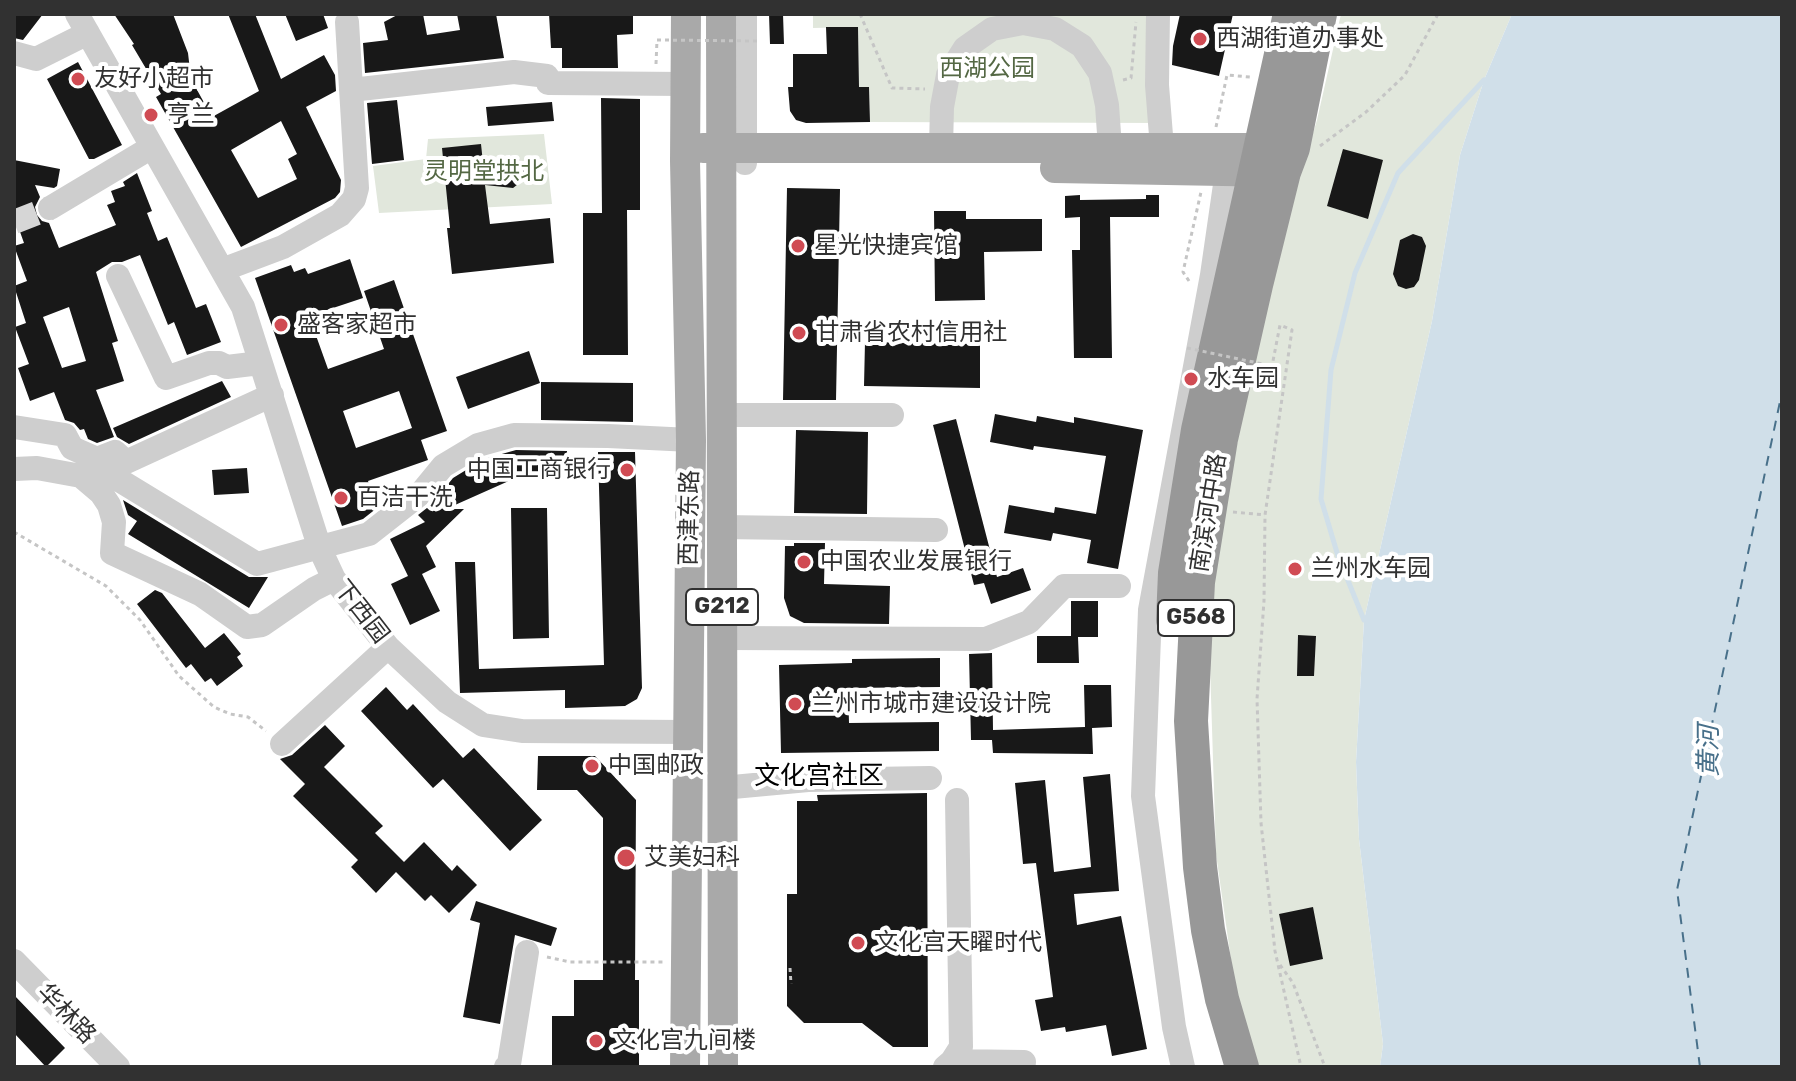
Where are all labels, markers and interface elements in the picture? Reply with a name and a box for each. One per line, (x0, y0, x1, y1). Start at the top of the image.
place label: 西湖街道办事处 (1216, 25, 1384, 53)
marker: 西湖街道办事处 (1191, 30, 1209, 48)
park label: 西湖公园 (939, 55, 1035, 83)
place label: 友好小超市 (94, 65, 214, 93)
marker: 友好小超市 (69, 70, 87, 88)
place label: 亨兰 (167, 101, 215, 129)
marker: 亨兰 (142, 106, 160, 124)
park label: 灵明堂拱北 (424, 158, 544, 186)
place label: 星光快捷宾馆 (814, 232, 958, 260)
marker: 星光快捷宾馆 (789, 237, 807, 255)
place label: 盛客家超市 (297, 311, 417, 339)
marker: 盛客家超市 (272, 316, 290, 334)
place label: 甘肃省农村信用社 (815, 319, 1007, 347)
marker: 甘肃省农村信用社 (790, 324, 808, 342)
place label: 水车园 (1207, 365, 1279, 393)
marker: 水车园 (1182, 370, 1200, 388)
street label: 南滨河中路 (1185, 451, 1233, 575)
place label: 中国工商银行 (467, 456, 611, 484)
marker: 中国工商银行 (618, 461, 636, 479)
street label: 西津东路 (675, 470, 705, 566)
place label: 百洁干洗 (357, 484, 453, 512)
marker: 百洁干洗 (332, 489, 350, 507)
place label: 中国农业发展银行 (820, 548, 1012, 576)
marker: 中国农业发展银行 (795, 553, 813, 571)
place label: 兰州水车园 (1311, 555, 1431, 583)
marker: 兰州水车园 (1286, 560, 1304, 578)
street label: 下西园 (327, 575, 395, 649)
road number: G212 (686, 589, 758, 625)
road number: G568 (1158, 600, 1234, 636)
place label: 兰州市城市建设设计院 (811, 690, 1051, 718)
marker: 兰州市城市建设设计院 (786, 695, 804, 713)
water label: 黄河 (1693, 725, 1725, 777)
place label: 中国邮政 (608, 752, 704, 780)
marker: 中国邮政 (583, 757, 601, 775)
district label: 文化宫社区 (754, 760, 884, 792)
place label: 艾美妇科 (644, 844, 740, 872)
marker: 艾美妇科 (615, 847, 637, 869)
place label: 文化宫天矅时代 (874, 929, 1042, 957)
marker: 文化宫天矅时代 (849, 934, 867, 952)
street label: 华林路 (31, 978, 101, 1050)
place label: 文化宫九间楼 (612, 1027, 756, 1055)
marker: 文化宫九间楼 (587, 1032, 605, 1050)

